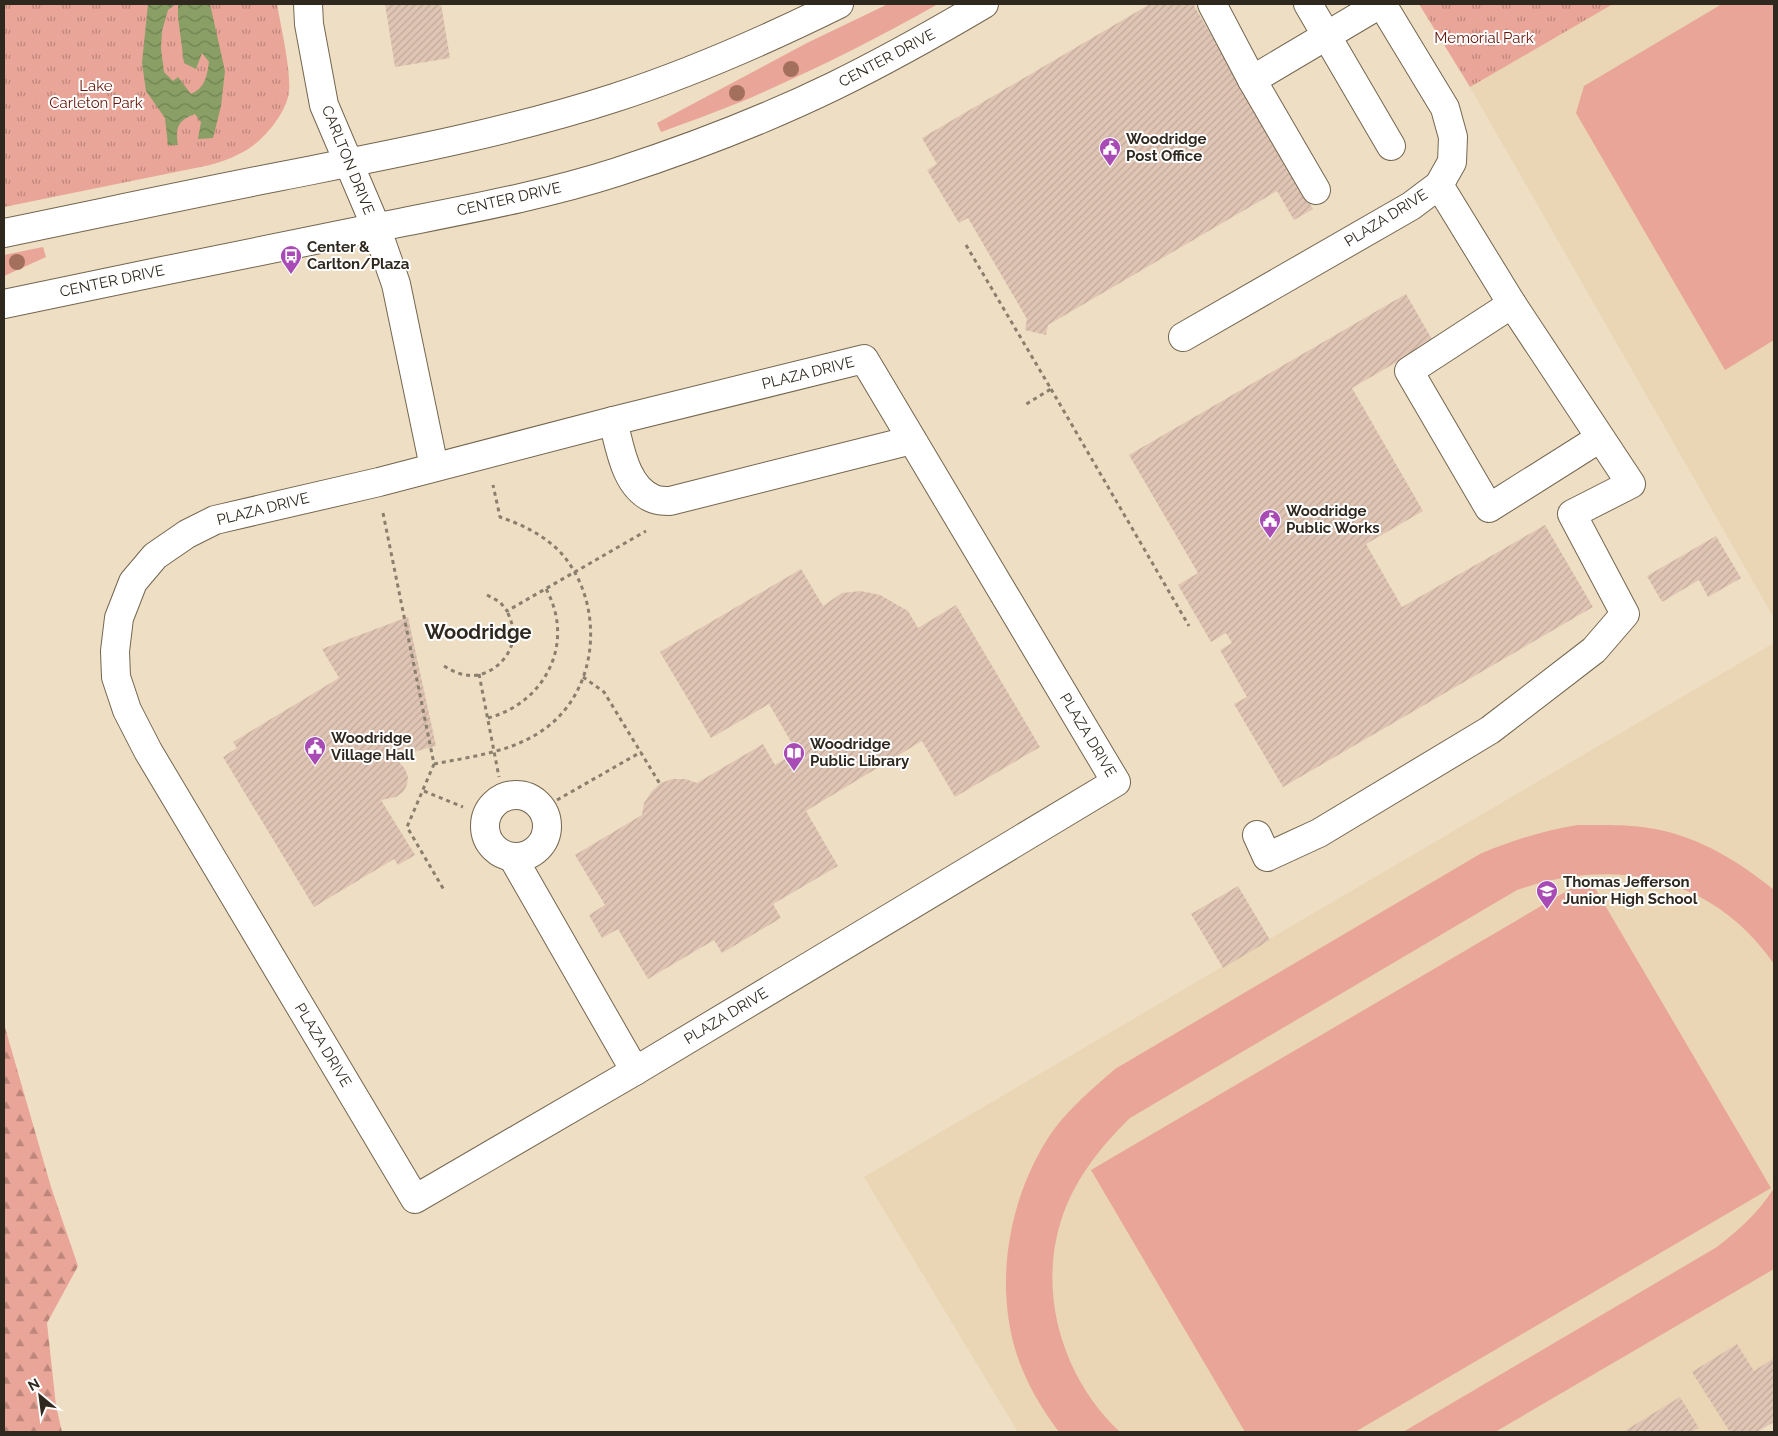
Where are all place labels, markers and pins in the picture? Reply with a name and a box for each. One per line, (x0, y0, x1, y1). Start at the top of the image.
place label: Woodridge Post Office (1126, 130, 1206, 165)
public building icon: Woodridge Post Office (1098, 136, 1122, 167)
place label: Center & Carlton/Plaza (307, 238, 410, 273)
bus stop icon: Center & Carlton/Plaza (279, 244, 303, 275)
place label: Woodridge Public Works (1286, 502, 1380, 537)
public building icon: Woodridge Public Works (1258, 508, 1282, 539)
place label: Woodridge Village Hall (331, 729, 415, 764)
public building icon: Woodridge Village Hall (303, 735, 327, 766)
place label: Woodridge Public Library (810, 735, 910, 770)
library icon: Woodridge Public Library (782, 741, 806, 772)
place label: Thomas Jefferson Junior High School (1563, 873, 1698, 908)
school or university icon: Thomas Jefferson Junior High School (1535, 879, 1559, 910)

